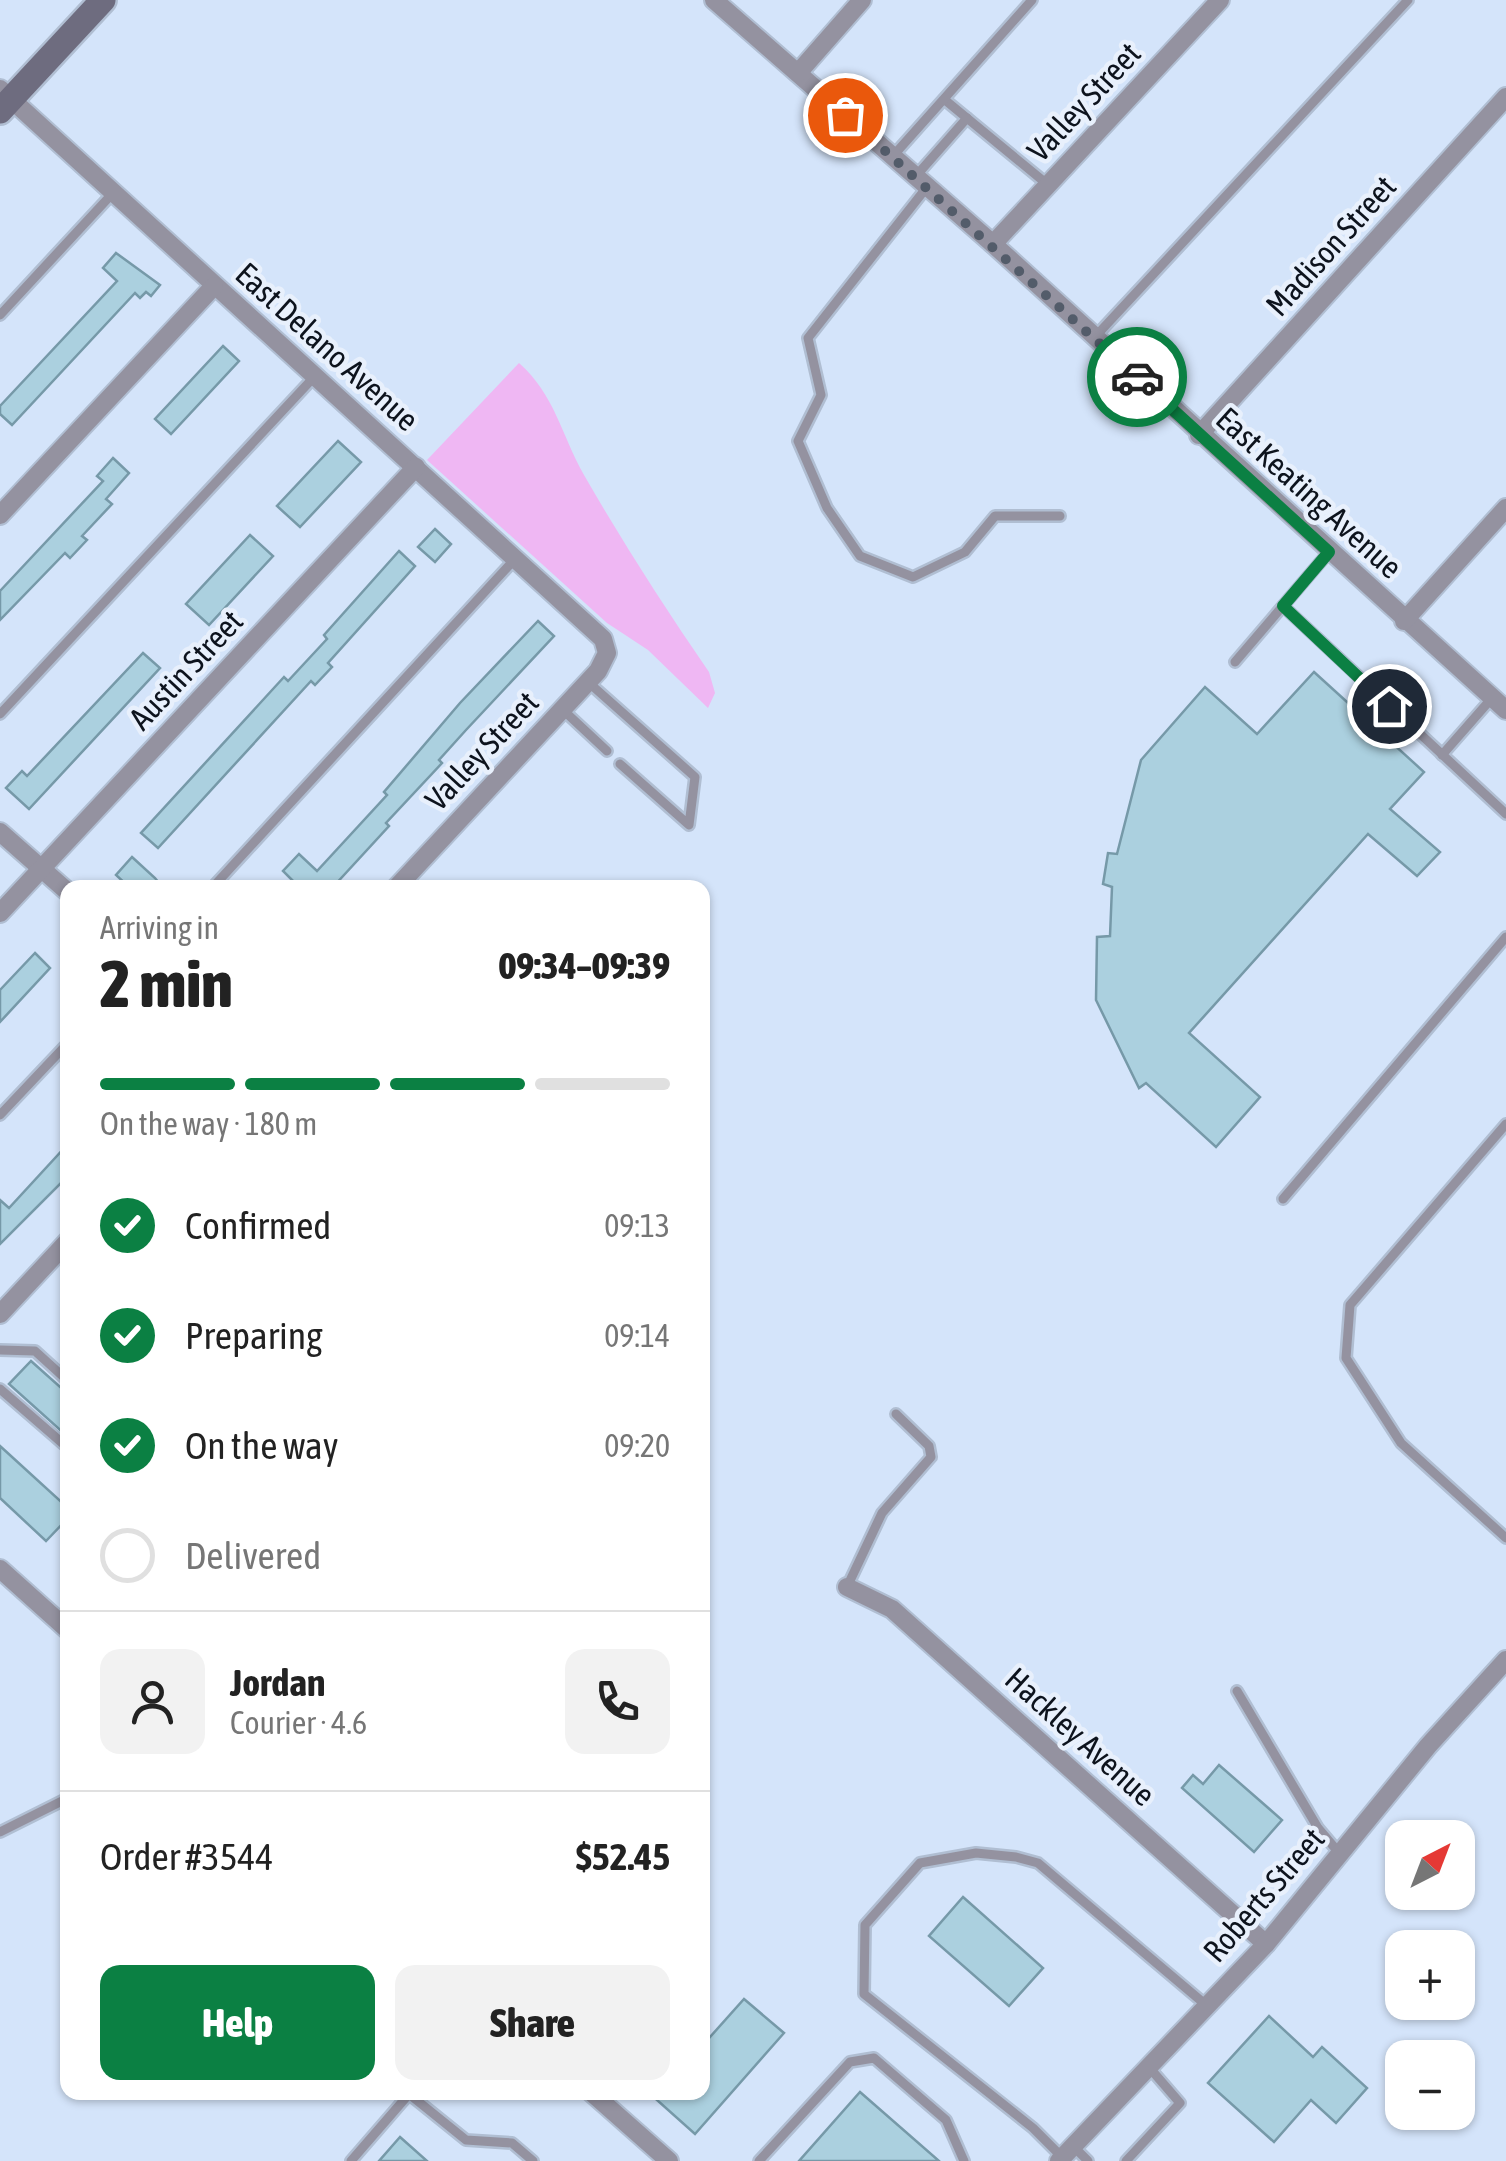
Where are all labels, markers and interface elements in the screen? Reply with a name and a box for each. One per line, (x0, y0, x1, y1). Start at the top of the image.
street label: Valley Street (1020, 35, 1148, 168)
pin (803, 73, 888, 158)
icon: bag (818, 88, 873, 143)
street label: Madison Street (1258, 168, 1403, 323)
street label: East Delano Avenue (228, 255, 426, 438)
courier (1087, 327, 1187, 427)
icon: car (1110, 350, 1165, 405)
street label: East Keating Avenue (1209, 400, 1410, 586)
street label: Austin Street (121, 603, 250, 737)
pin (1347, 664, 1432, 749)
icon: home (1362, 679, 1417, 734)
street label: Valley Street (418, 684, 546, 817)
text: Arriving in (100, 909, 219, 946)
text: 09:34–09:39 (498, 944, 670, 987)
text: 2 min (100, 946, 233, 1021)
text: On the way · 180 m (100, 1105, 317, 1142)
icon: check (100, 1198, 155, 1253)
text: Confirmed (185, 1204, 331, 1247)
text: 09:13 (604, 1207, 670, 1244)
icon: check (100, 1308, 155, 1363)
text: Preparing (185, 1314, 323, 1357)
text: 09:14 (604, 1317, 670, 1354)
icon: check (100, 1418, 155, 1473)
text: On the way (185, 1424, 338, 1467)
text: 09:20 (604, 1427, 670, 1464)
text: Delivered (185, 1534, 321, 1577)
button: person (100, 1649, 205, 1754)
button: phone (565, 1649, 670, 1754)
street label: Hackley Avenue (998, 1660, 1163, 1813)
text: Jordan (230, 1661, 325, 1704)
text: Courier · 4.6 (230, 1704, 367, 1741)
street label: Roberts Street (1196, 1820, 1332, 1969)
north arrow (1385, 1820, 1475, 1910)
map controls (1385, 1820, 1475, 2130)
text: Order #3544 (100, 1835, 273, 1878)
text: $52.45 (576, 1835, 670, 1878)
button: + (1385, 1930, 1475, 2020)
button: Help (100, 1965, 375, 2080)
button: Share (395, 1965, 670, 2080)
button: − (1385, 2040, 1475, 2130)

